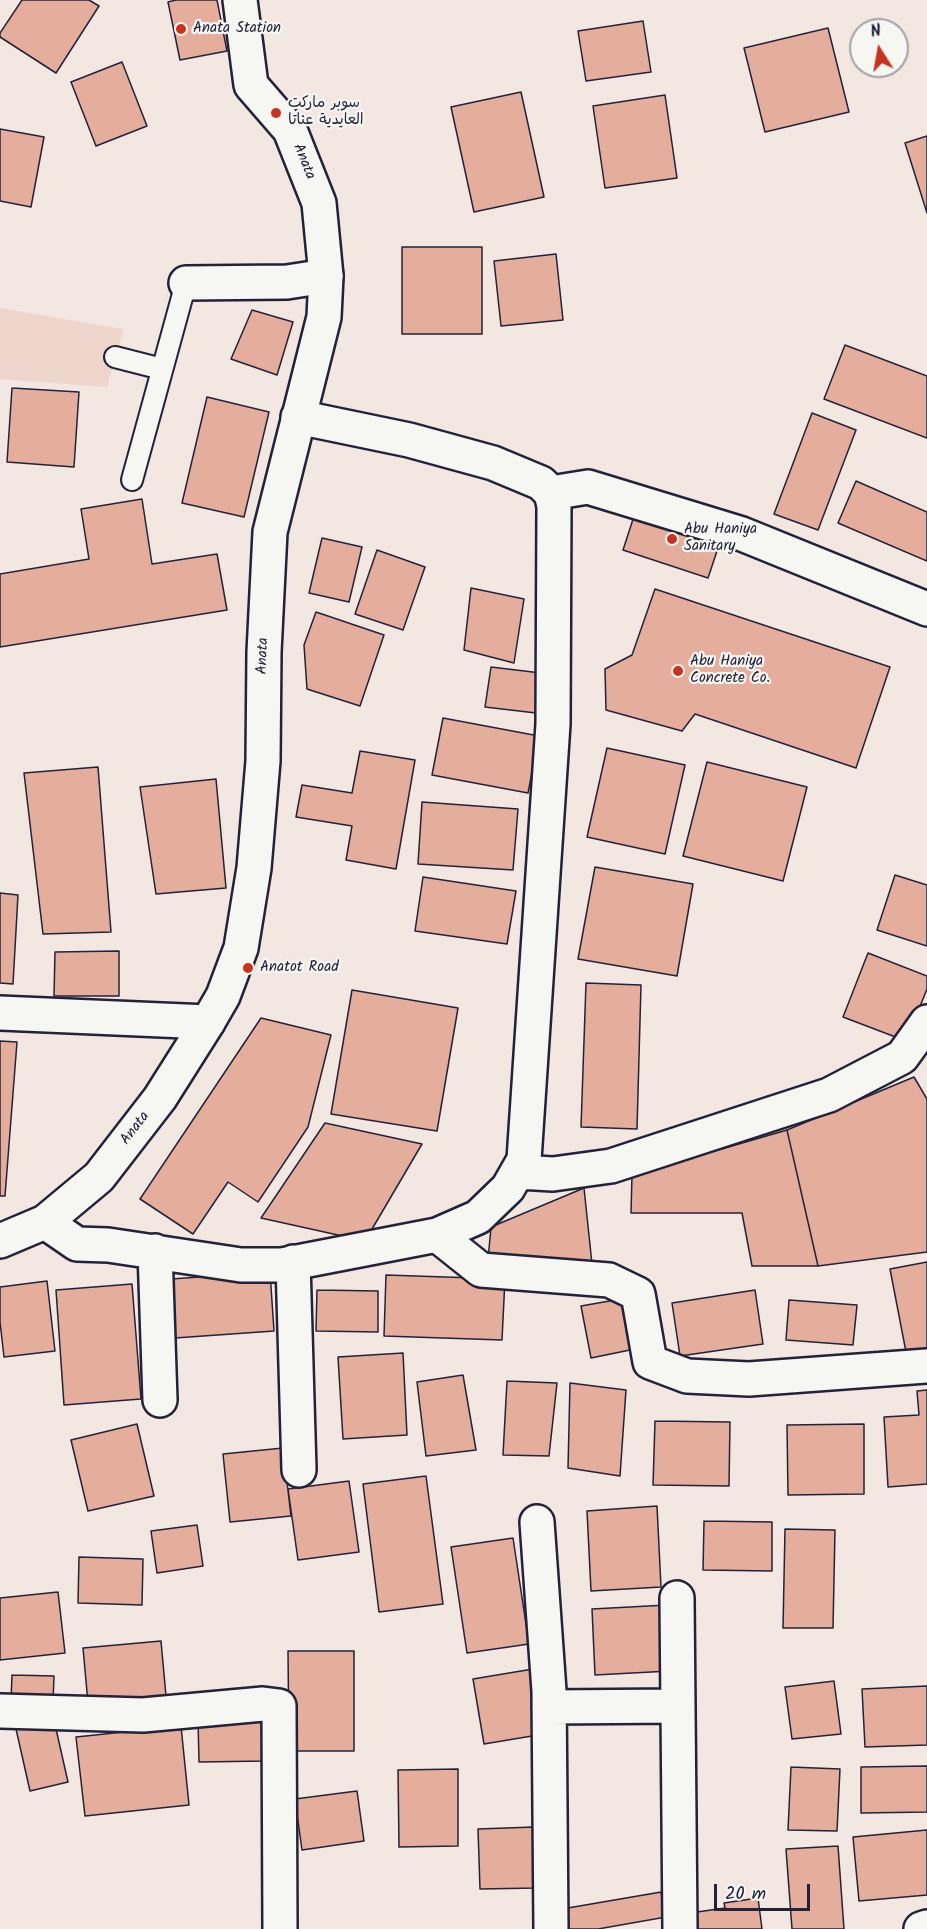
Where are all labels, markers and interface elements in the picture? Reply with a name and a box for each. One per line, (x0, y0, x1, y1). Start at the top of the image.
north arrow (849, 18, 909, 78)
text: N (868, 19, 883, 45)
place label: Anata Station (193, 20, 281, 38)
marker: Anata Station (174, 22, 188, 36)
place label: سوبر ماركت العايدية عناتا (288, 95, 364, 130)
marker: سوبر ماركت العايدية عناتا (269, 106, 283, 120)
street label: Anata (288, 141, 318, 183)
place label: Abu Haniya Sanitary (684, 521, 757, 556)
marker: Abu Haniya Sanitary (665, 532, 679, 546)
street label: Anata (254, 637, 274, 675)
place label: Abu Haniya Concrete Co. (690, 653, 770, 688)
marker: Abu Haniya Concrete Co. (671, 664, 685, 678)
place label: Anatot Road (260, 959, 339, 977)
marker: Anatot Road (241, 961, 255, 975)
street label: Anata (118, 1109, 154, 1149)
scale bar (717, 1872, 813, 1910)
text: 20 m (725, 1880, 766, 1909)

